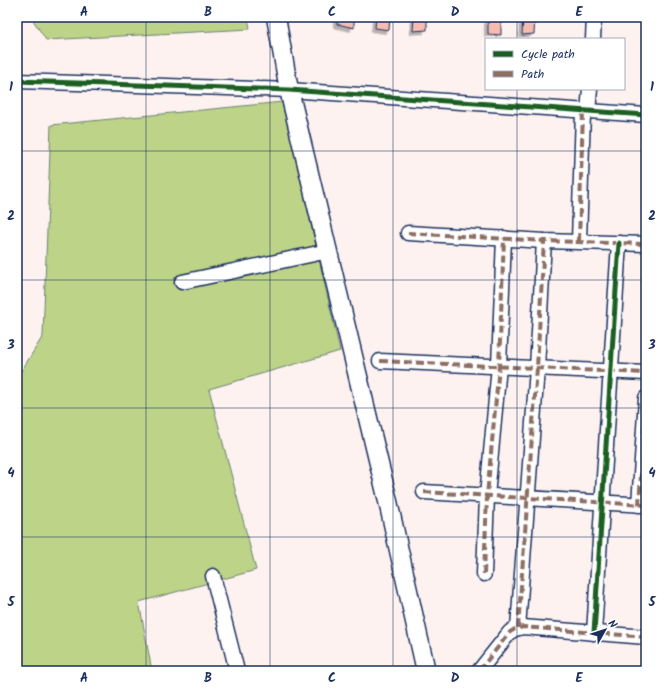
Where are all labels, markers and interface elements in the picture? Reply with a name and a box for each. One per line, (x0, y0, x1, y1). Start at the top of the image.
text: A (80, 2, 88, 23)
text: B (204, 2, 212, 23)
text: C (328, 2, 336, 23)
text: D (451, 2, 460, 23)
text: E (575, 2, 583, 23)
legend (485, 38, 625, 90)
text: Cycle path (521, 45, 575, 64)
text: Path (521, 65, 544, 84)
text: 1 (9, 77, 13, 98)
text: 1 (650, 77, 654, 98)
text: 2 (7, 206, 15, 227)
text: 2 (648, 206, 656, 227)
text: 3 (6, 335, 15, 356)
text: 3 (647, 335, 656, 356)
text: 4 (7, 463, 15, 484)
text: 4 (648, 463, 656, 484)
text: 5 (7, 592, 16, 613)
text: 5 (648, 592, 657, 613)
north arrow (585, 610, 625, 650)
text: N (603, 616, 621, 633)
text: A (80, 668, 88, 688)
text: B (204, 668, 212, 688)
text: C (328, 668, 336, 688)
text: D (451, 668, 460, 688)
text: E (575, 668, 583, 688)

